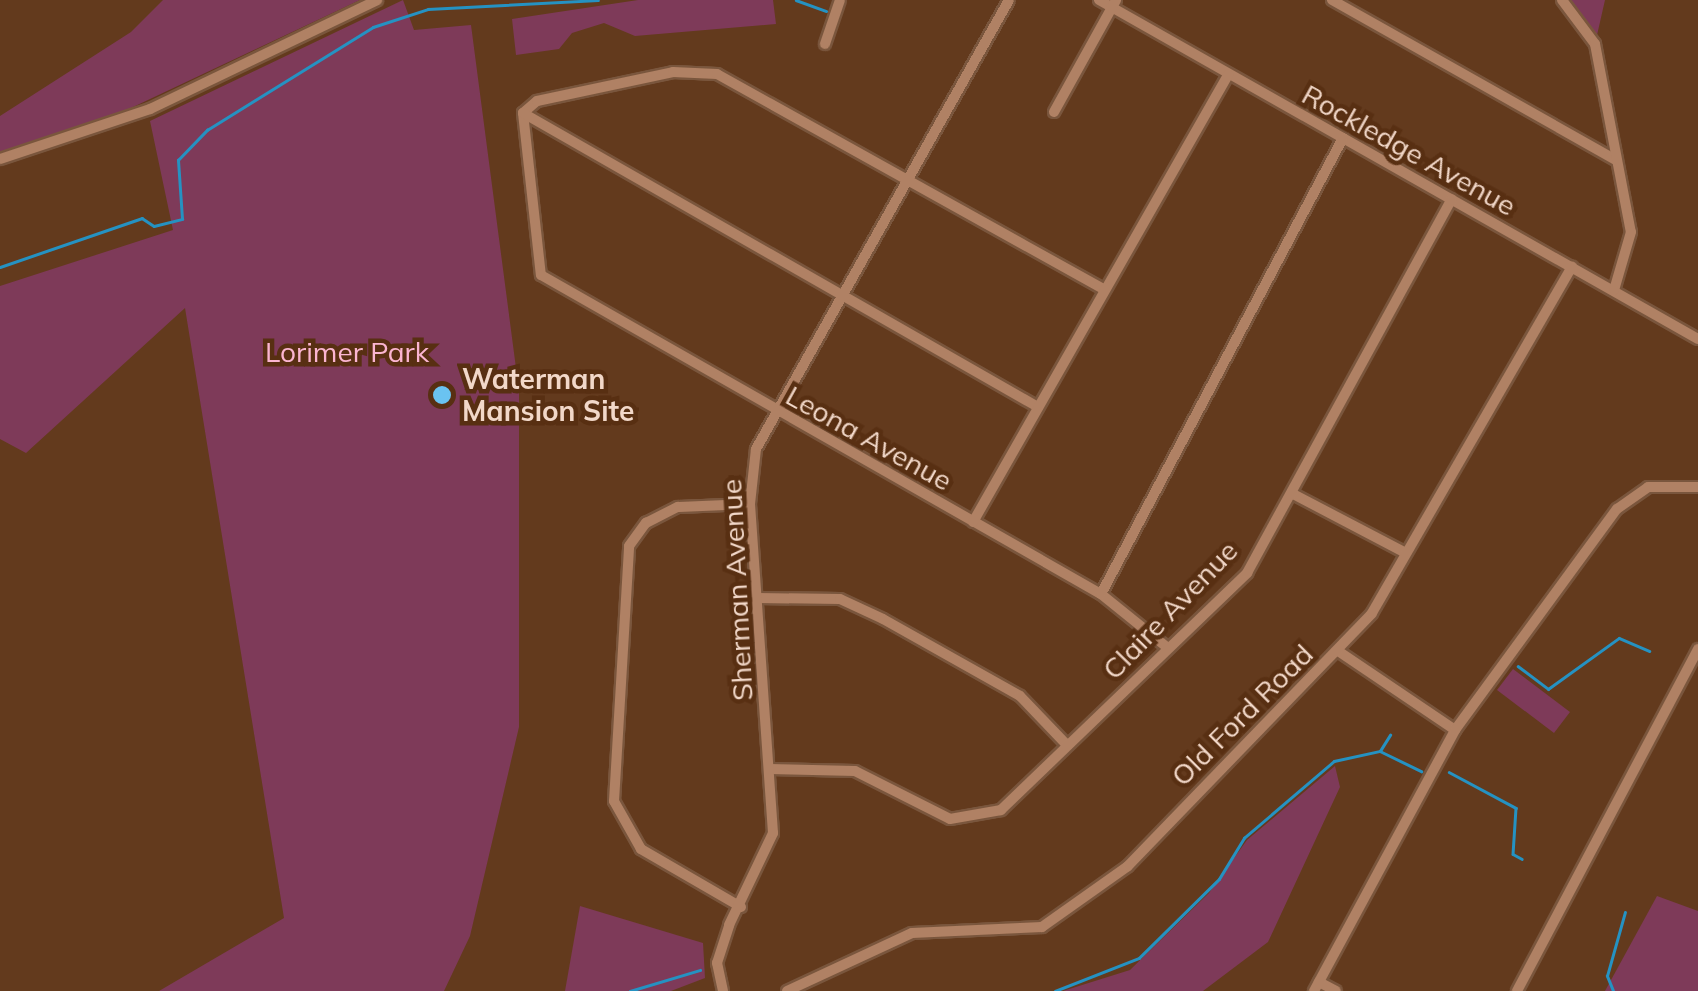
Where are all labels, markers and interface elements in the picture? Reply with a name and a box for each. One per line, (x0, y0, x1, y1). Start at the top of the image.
street label: Rockledge Avenue (1296, 77, 1522, 223)
park label: Lorimer Park (265, 335, 429, 369)
place label: Waterman Mansion Site (462, 362, 634, 428)
street label: Leona Avenue (780, 379, 958, 497)
marker: Waterman Mansion Site (431, 384, 453, 406)
street label: Sherman Avenue (714, 478, 760, 702)
street label: Claire Avenue (1096, 534, 1244, 686)
street label: Old Ford Road (1164, 637, 1320, 793)

